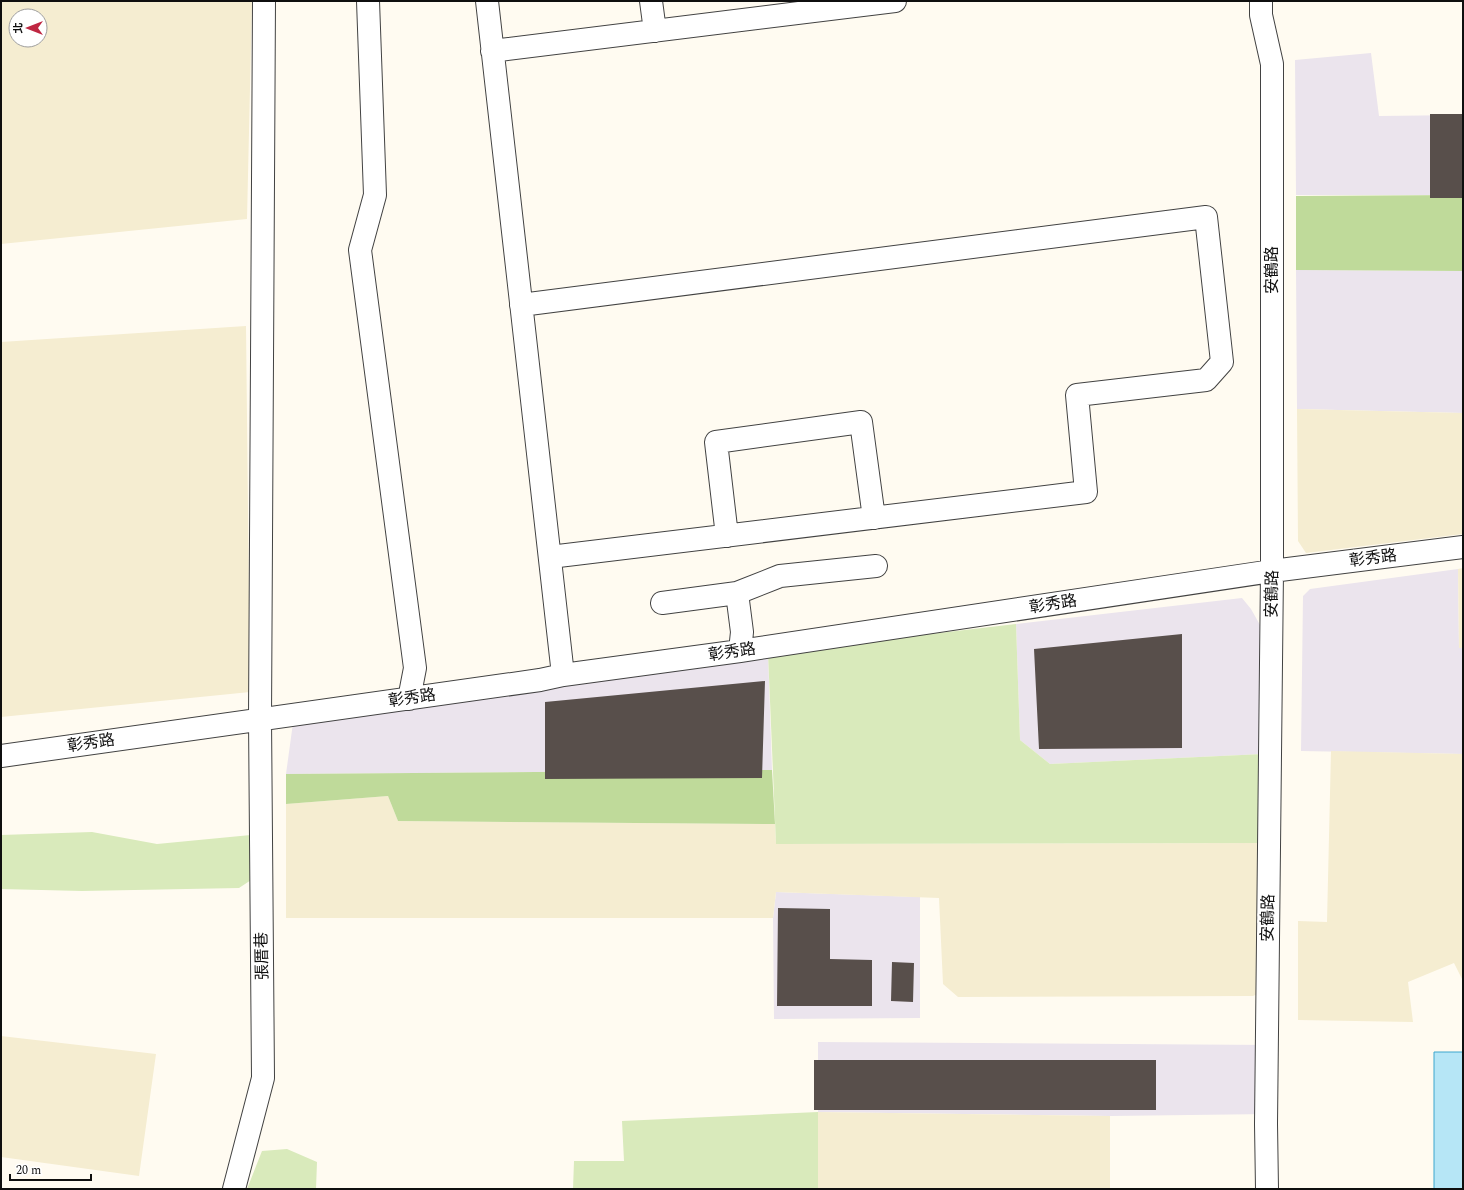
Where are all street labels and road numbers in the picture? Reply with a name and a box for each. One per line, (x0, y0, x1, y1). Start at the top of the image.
street label: 安鶴路 (1260, 246, 1284, 294)
street label: 彰秀路 (1348, 543, 1398, 573)
street label: 安鶴路 (1260, 570, 1284, 618)
street label: 彰秀路 (1027, 588, 1079, 620)
street label: 彰秀路 (707, 637, 757, 667)
street label: 彰秀路 (387, 683, 437, 713)
street label: 彰秀路 (66, 728, 116, 758)
street label: 安鶴路 (1256, 894, 1280, 942)
street label: 張厝巷 (250, 932, 274, 980)

